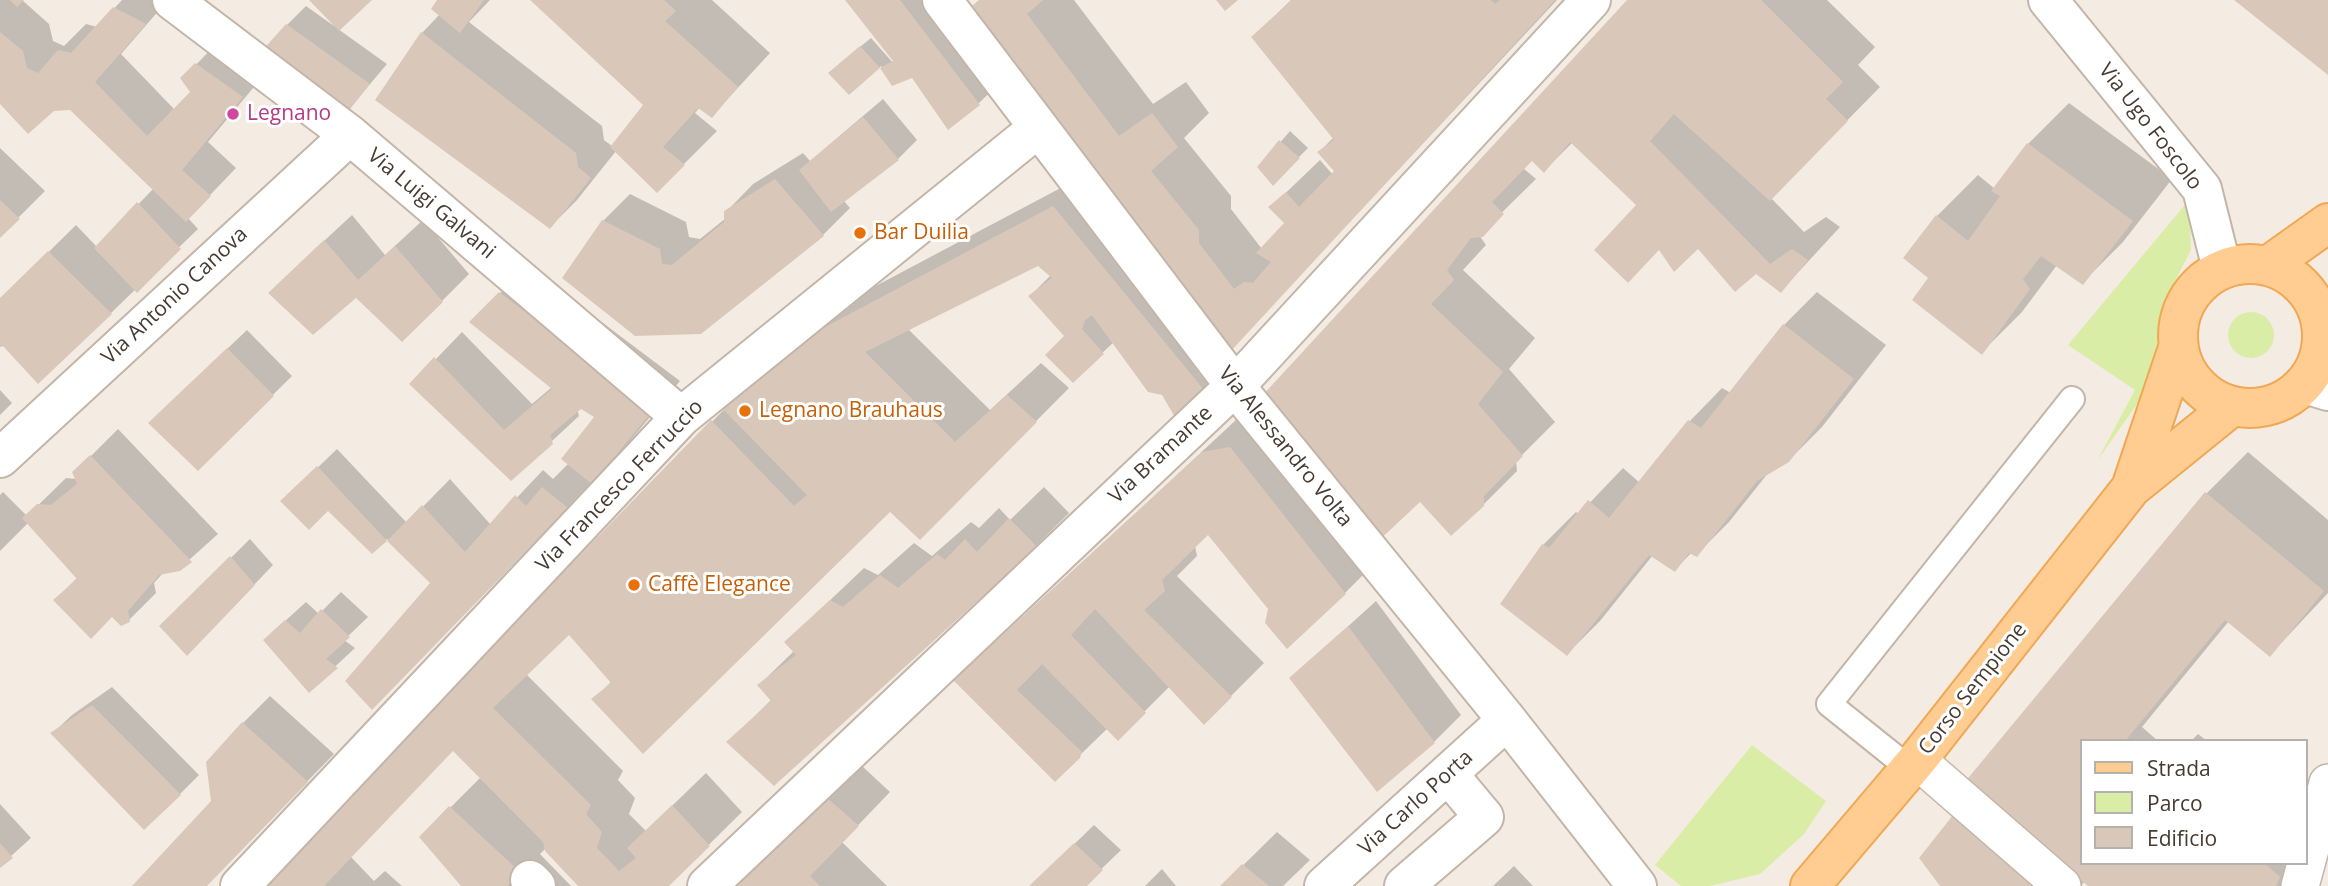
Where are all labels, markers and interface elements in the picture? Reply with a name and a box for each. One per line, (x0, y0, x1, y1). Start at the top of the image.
street label: Via Ugo Foscolo (2093, 59, 2207, 195)
place label: Legnano (247, 101, 331, 127)
marker: Legnano (225, 106, 241, 122)
street label: Via Luigi Galvani (362, 143, 500, 265)
place label: Bar Duilia (874, 220, 969, 246)
street label: Via Antonio Canova (97, 222, 253, 370)
marker: Bar Duilia (852, 225, 868, 241)
street label: Via Alessandro Volta (1213, 362, 1357, 532)
street label: Via Francesco Ferruccio (531, 395, 709, 577)
place label: Legnano Brauhaus (759, 398, 943, 424)
street label: Via Bramante (1104, 401, 1218, 509)
marker: Legnano Brauhaus (737, 403, 753, 419)
place label: Caffè Elegance (648, 572, 791, 598)
marker: Caffè Elegance (626, 577, 642, 593)
street label: Corso Sempione (1914, 618, 2032, 760)
legend (2080, 739, 2307, 865)
street label: Via Carlo Porta (1354, 745, 1478, 861)
text: Strada (2147, 754, 2211, 782)
text: Parco (2147, 789, 2203, 817)
text: Edificio (2147, 824, 2217, 852)

